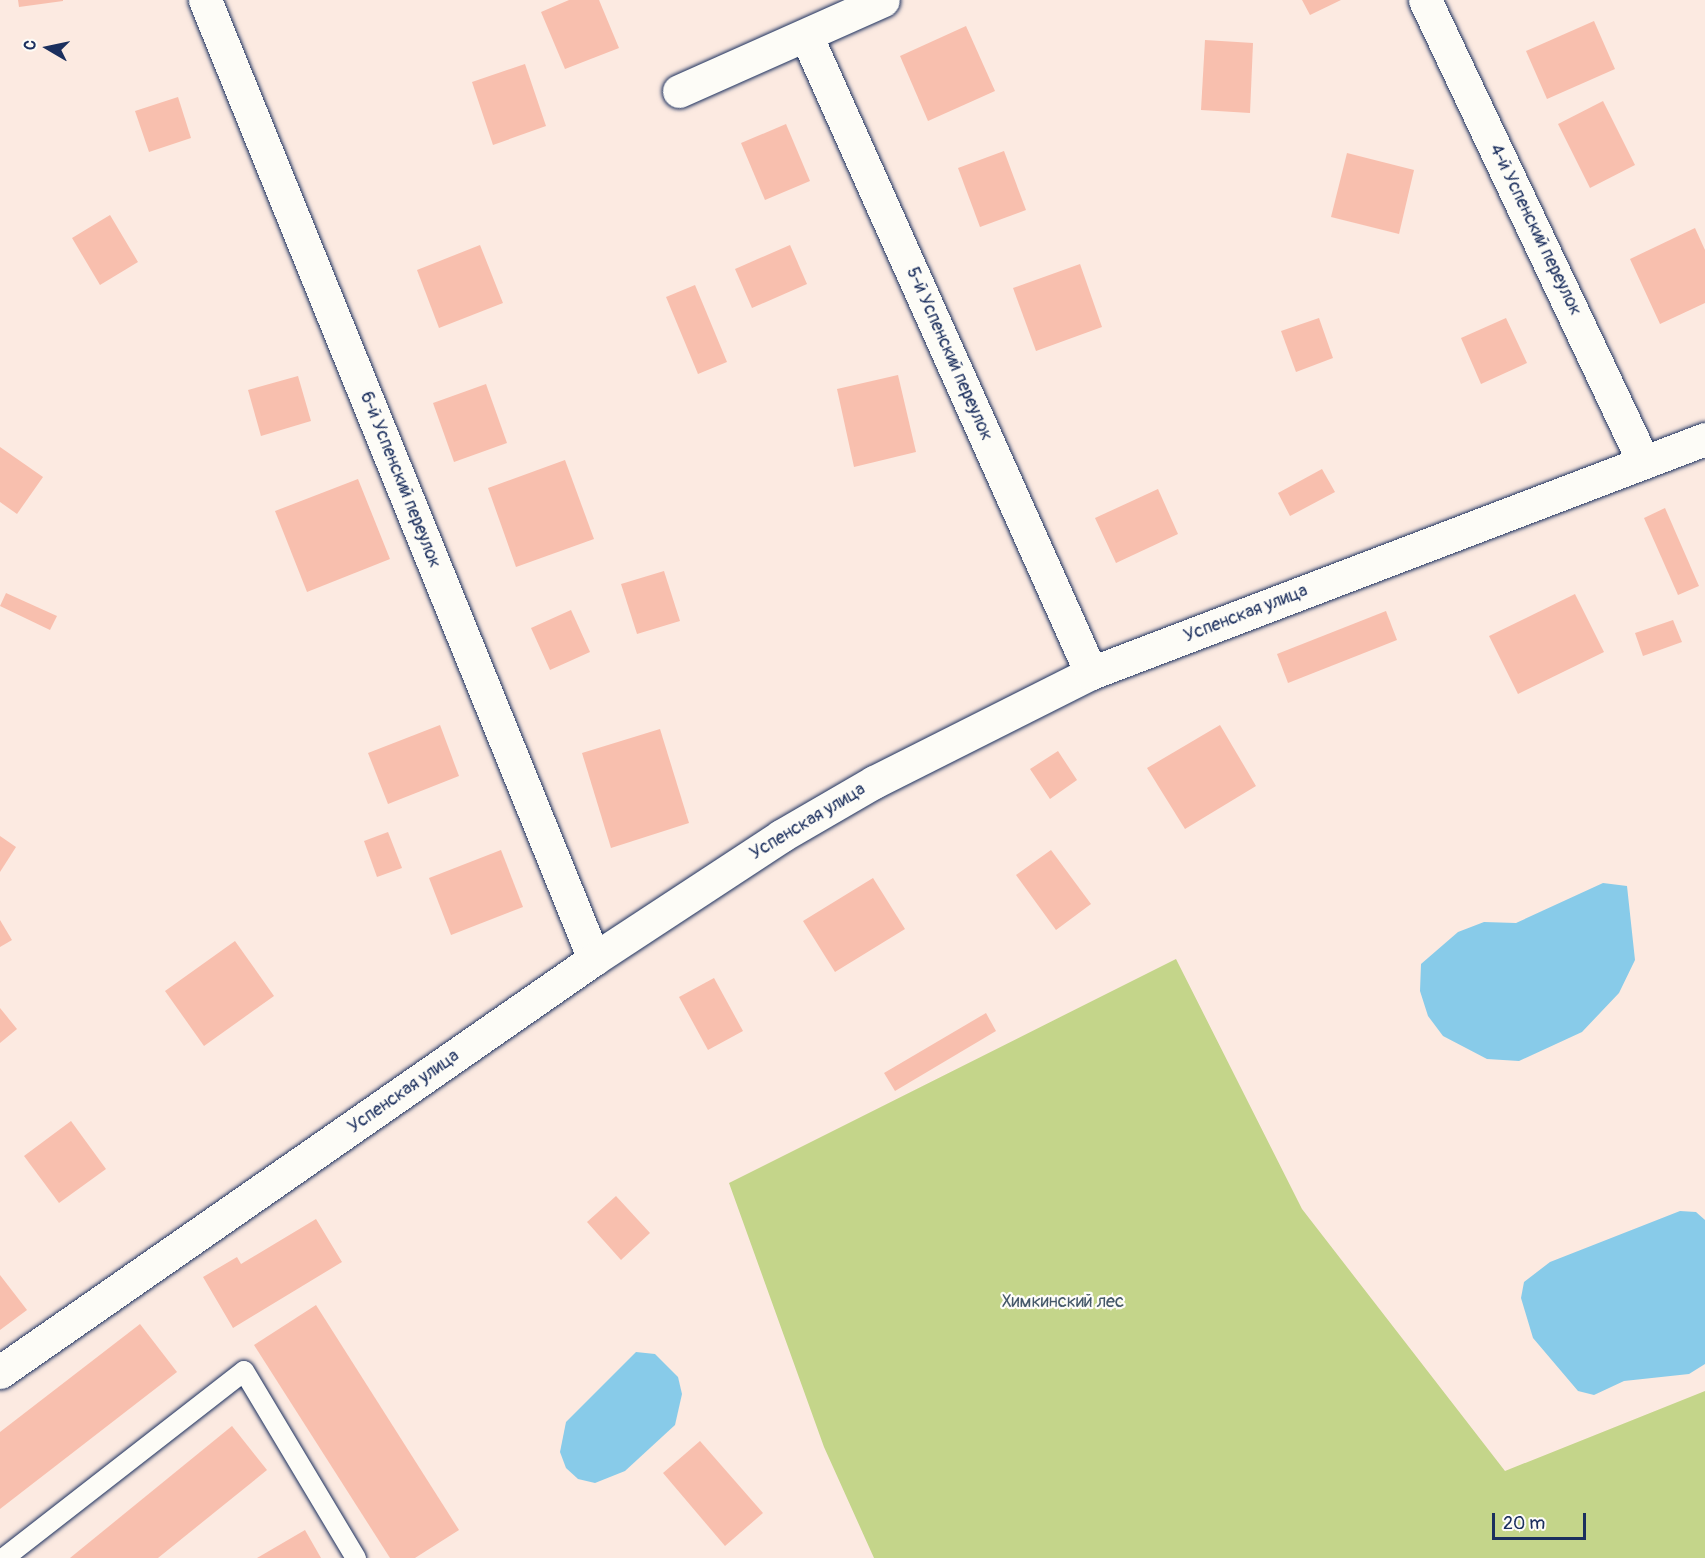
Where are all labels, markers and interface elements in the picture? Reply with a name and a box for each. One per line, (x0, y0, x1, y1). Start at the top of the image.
north arrow (18, 18, 78, 78)
text: С (20, 39, 41, 52)
street label: 4-й Успенский переулок (1484, 141, 1586, 319)
street label: 5-й Успенский переулок (901, 264, 997, 444)
street label: 6-й Успенский переулок (355, 389, 445, 571)
street label: Успенская улица (1181, 580, 1311, 648)
street label: Успенская улица (746, 779, 870, 865)
street label: Успенская улица (344, 1046, 464, 1138)
park label: Химкинский лес (1002, 1291, 1124, 1313)
scale bar (1495, 1501, 1590, 1539)
text: 20 m (1503, 1512, 1545, 1535)

